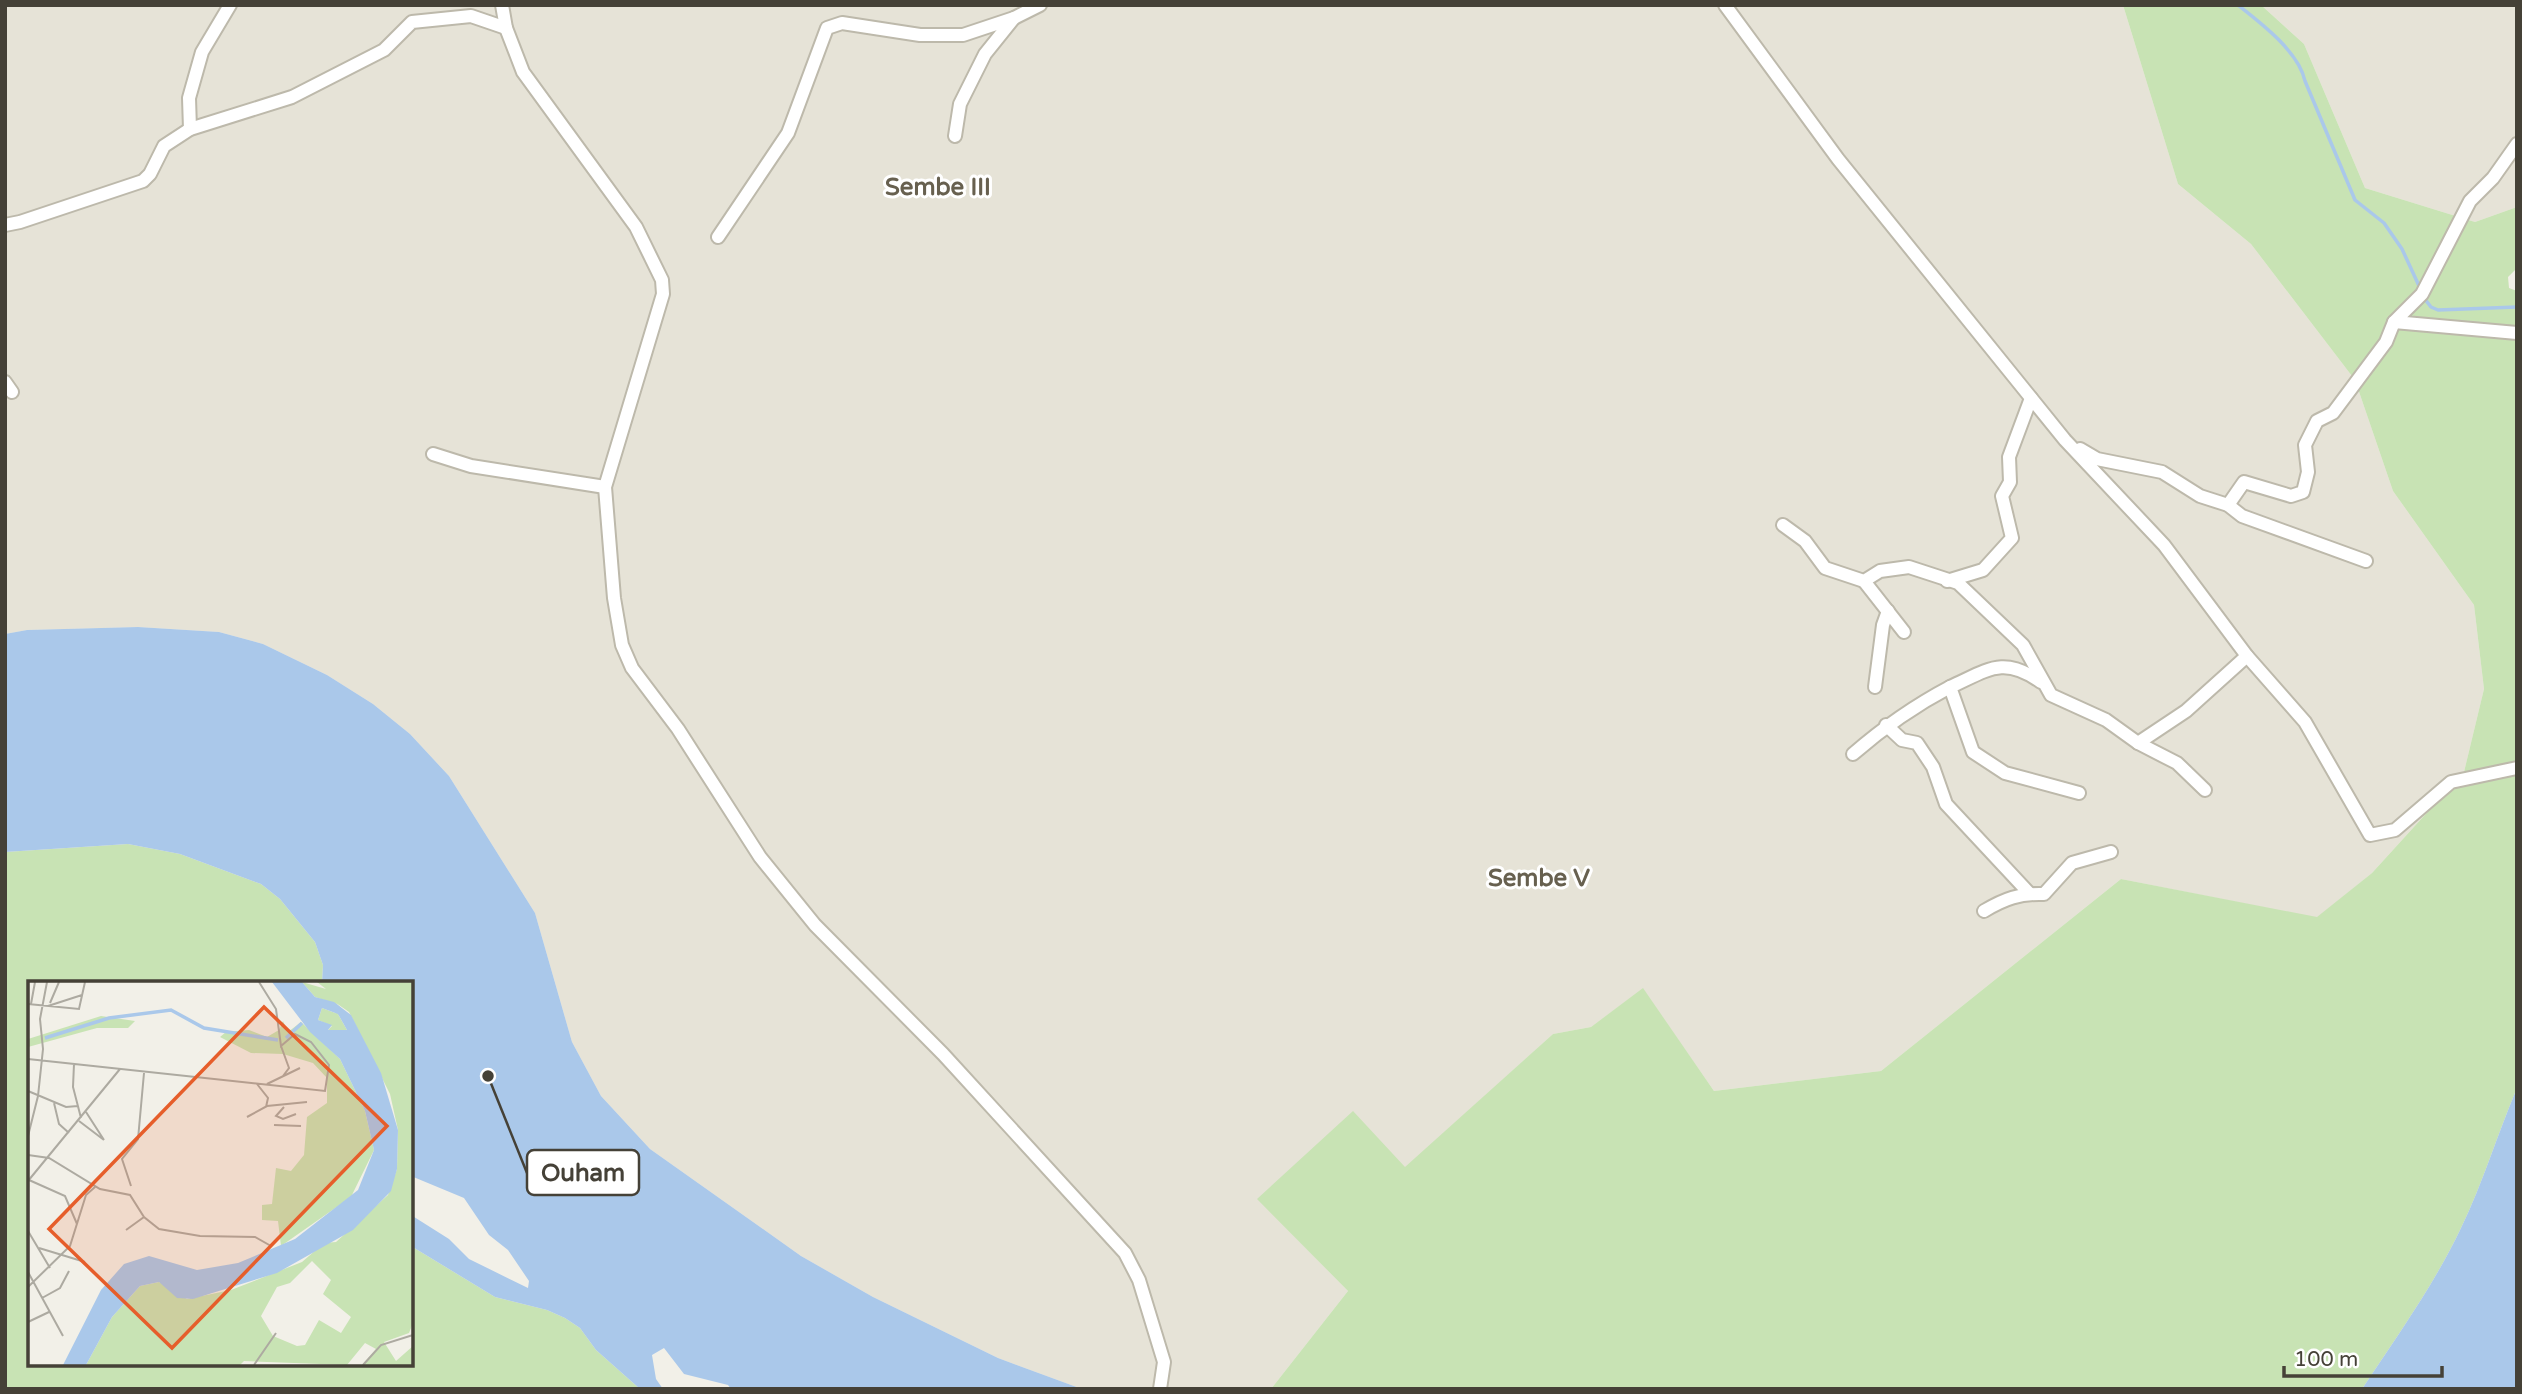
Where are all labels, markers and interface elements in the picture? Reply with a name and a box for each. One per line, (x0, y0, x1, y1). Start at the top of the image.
district label: Sembe III (885, 173, 991, 202)
district label: Sembe V (1488, 864, 1590, 893)
inset map (28, 981, 413, 1366)
callout: Ouham (527, 1150, 639, 1195)
text: Ouham (541, 1159, 625, 1188)
scale bar (2284, 1334, 2442, 1378)
text: 100 m (2294, 1347, 2358, 1372)

